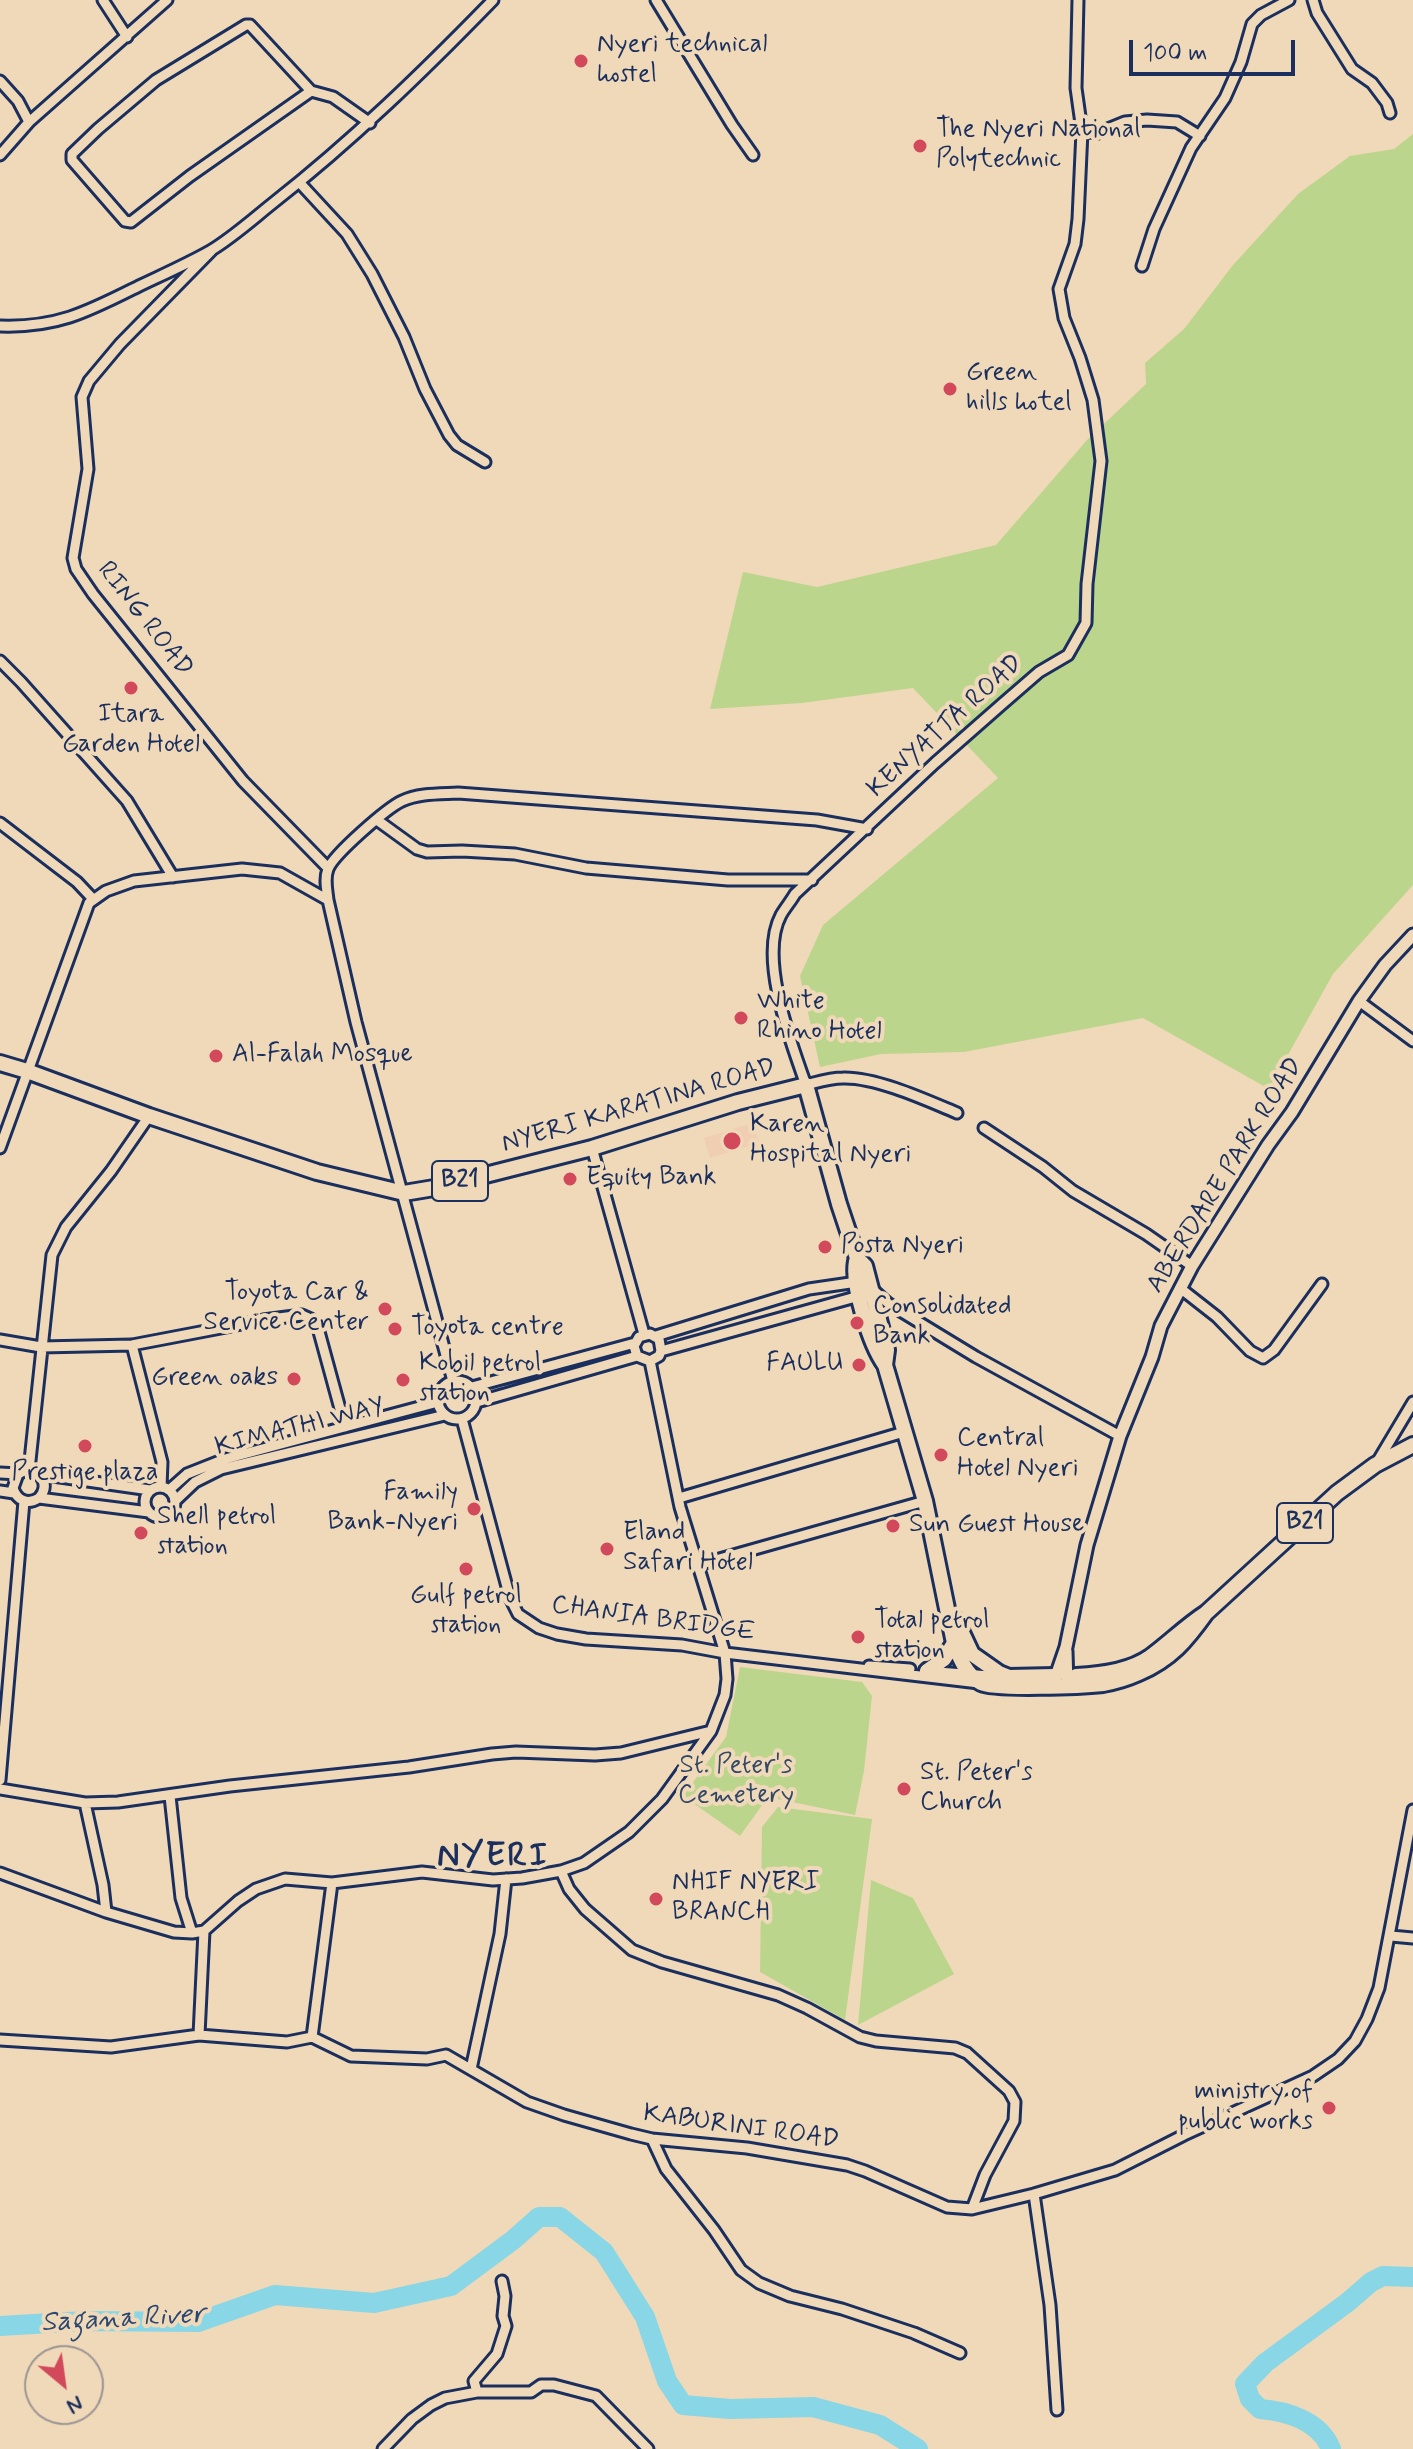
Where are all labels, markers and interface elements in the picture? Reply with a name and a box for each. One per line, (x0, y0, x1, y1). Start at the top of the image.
scale bar (1133, 24, 1299, 74)
place label: Nyeri technical hostel (597, 30, 768, 92)
text: 100 m (1143, 38, 1207, 69)
marker: Nyeri technical hostel (572, 52, 590, 70)
place label: The Nyeri National Polytechnic (936, 115, 1141, 176)
marker: The Nyeri National Polytechnic (911, 137, 929, 155)
place label: Green hills hotel (966, 358, 1072, 420)
marker: Green hills hotel (941, 380, 959, 398)
street label: RING ROAD (89, 556, 199, 684)
street label: KENYATTA ROAD (862, 649, 1030, 805)
marker: Itara Garden Hotel (122, 679, 140, 697)
place label: Itara Garden Hotel (62, 700, 200, 762)
place label: White Rhino Hotel (757, 987, 882, 1048)
marker: White Rhino Hotel (732, 1009, 750, 1027)
place label: Al-Falah Mosque (232, 1040, 413, 1072)
marker: Al-Falah Mosque (207, 1047, 225, 1065)
street label: NYERI KARATINA ROAD (498, 1053, 780, 1161)
street label: ABERDARE PARK ROAD (1141, 1053, 1311, 1299)
place label: Karen Hospital Nyeri (750, 1110, 911, 1172)
marker: Karen Hospital Nyeri (721, 1130, 743, 1152)
road number: B21 (432, 1161, 488, 1201)
place label: Equity Bank (586, 1163, 716, 1195)
marker: Equity Bank (561, 1170, 579, 1188)
place label: Posta Nyeri (841, 1231, 964, 1263)
marker: Posta Nyeri (816, 1238, 834, 1256)
place label: Toyota Car & Service Center (204, 1278, 369, 1340)
place label: Consolidated Bank (873, 1292, 1012, 1354)
marker: Toyota Car & Service Center (376, 1300, 394, 1318)
place label: Toyota centre (411, 1313, 564, 1345)
marker: Consolidated Bank (848, 1314, 866, 1332)
marker: Toyota centre (386, 1320, 404, 1338)
place label: Kobil petrol station (419, 1349, 541, 1410)
place label: FAULU (766, 1349, 843, 1381)
marker: FAULU (850, 1356, 868, 1374)
place label: Green oaks (151, 1363, 278, 1395)
marker: Green oaks (285, 1370, 303, 1388)
marker: Kobil petrol station (394, 1371, 412, 1389)
street label: KIMATHI WAY (212, 1392, 388, 1464)
place label: Central Hotel Nyeri (957, 1424, 1078, 1486)
marker: Prestige plaza (76, 1437, 94, 1455)
marker: Central Hotel Nyeri (932, 1446, 950, 1464)
place label: Prestige plaza (11, 1458, 159, 1490)
place label: Family Bank-Nyeri (327, 1478, 458, 1540)
marker: Family Bank-Nyeri (465, 1500, 483, 1518)
place label: Shell petrol station (157, 1502, 276, 1564)
road number: B21 (1277, 1503, 1333, 1543)
place label: Sun Guest House (909, 1510, 1084, 1542)
marker: Sun Guest House (884, 1517, 902, 1535)
place label: Eland Safari Hotel (623, 1518, 753, 1580)
marker: Shell petrol station (132, 1524, 150, 1542)
marker: Eland Safari Hotel (598, 1540, 616, 1558)
marker: Gulf petrol station (457, 1560, 475, 1578)
place label: Gulf petrol station (410, 1581, 522, 1642)
street label: CHANIA BRIDGE (549, 1590, 757, 1650)
place label: Total petrol station (874, 1606, 990, 1668)
marker: Total petrol station (849, 1628, 867, 1646)
park label: St. Peter's Cemetery (678, 1751, 794, 1812)
place label: St. Peter's Church (920, 1758, 1033, 1820)
marker: St. Peter's Church (895, 1780, 913, 1798)
district label: NYERI (436, 1838, 550, 1878)
place label: NHIF NYERI BRANCH (672, 1868, 819, 1930)
marker: NHIF NYERI BRANCH (647, 1890, 665, 1908)
place label: ministry of public works (1178, 2077, 1313, 2138)
street label: KABURINI ROAD (641, 2099, 841, 2157)
marker: ministry of public works (1320, 2099, 1338, 2117)
water label: Sagana River (40, 2299, 206, 2341)
north arrow (24, 2345, 104, 2425)
text: N (61, 2388, 88, 2420)

